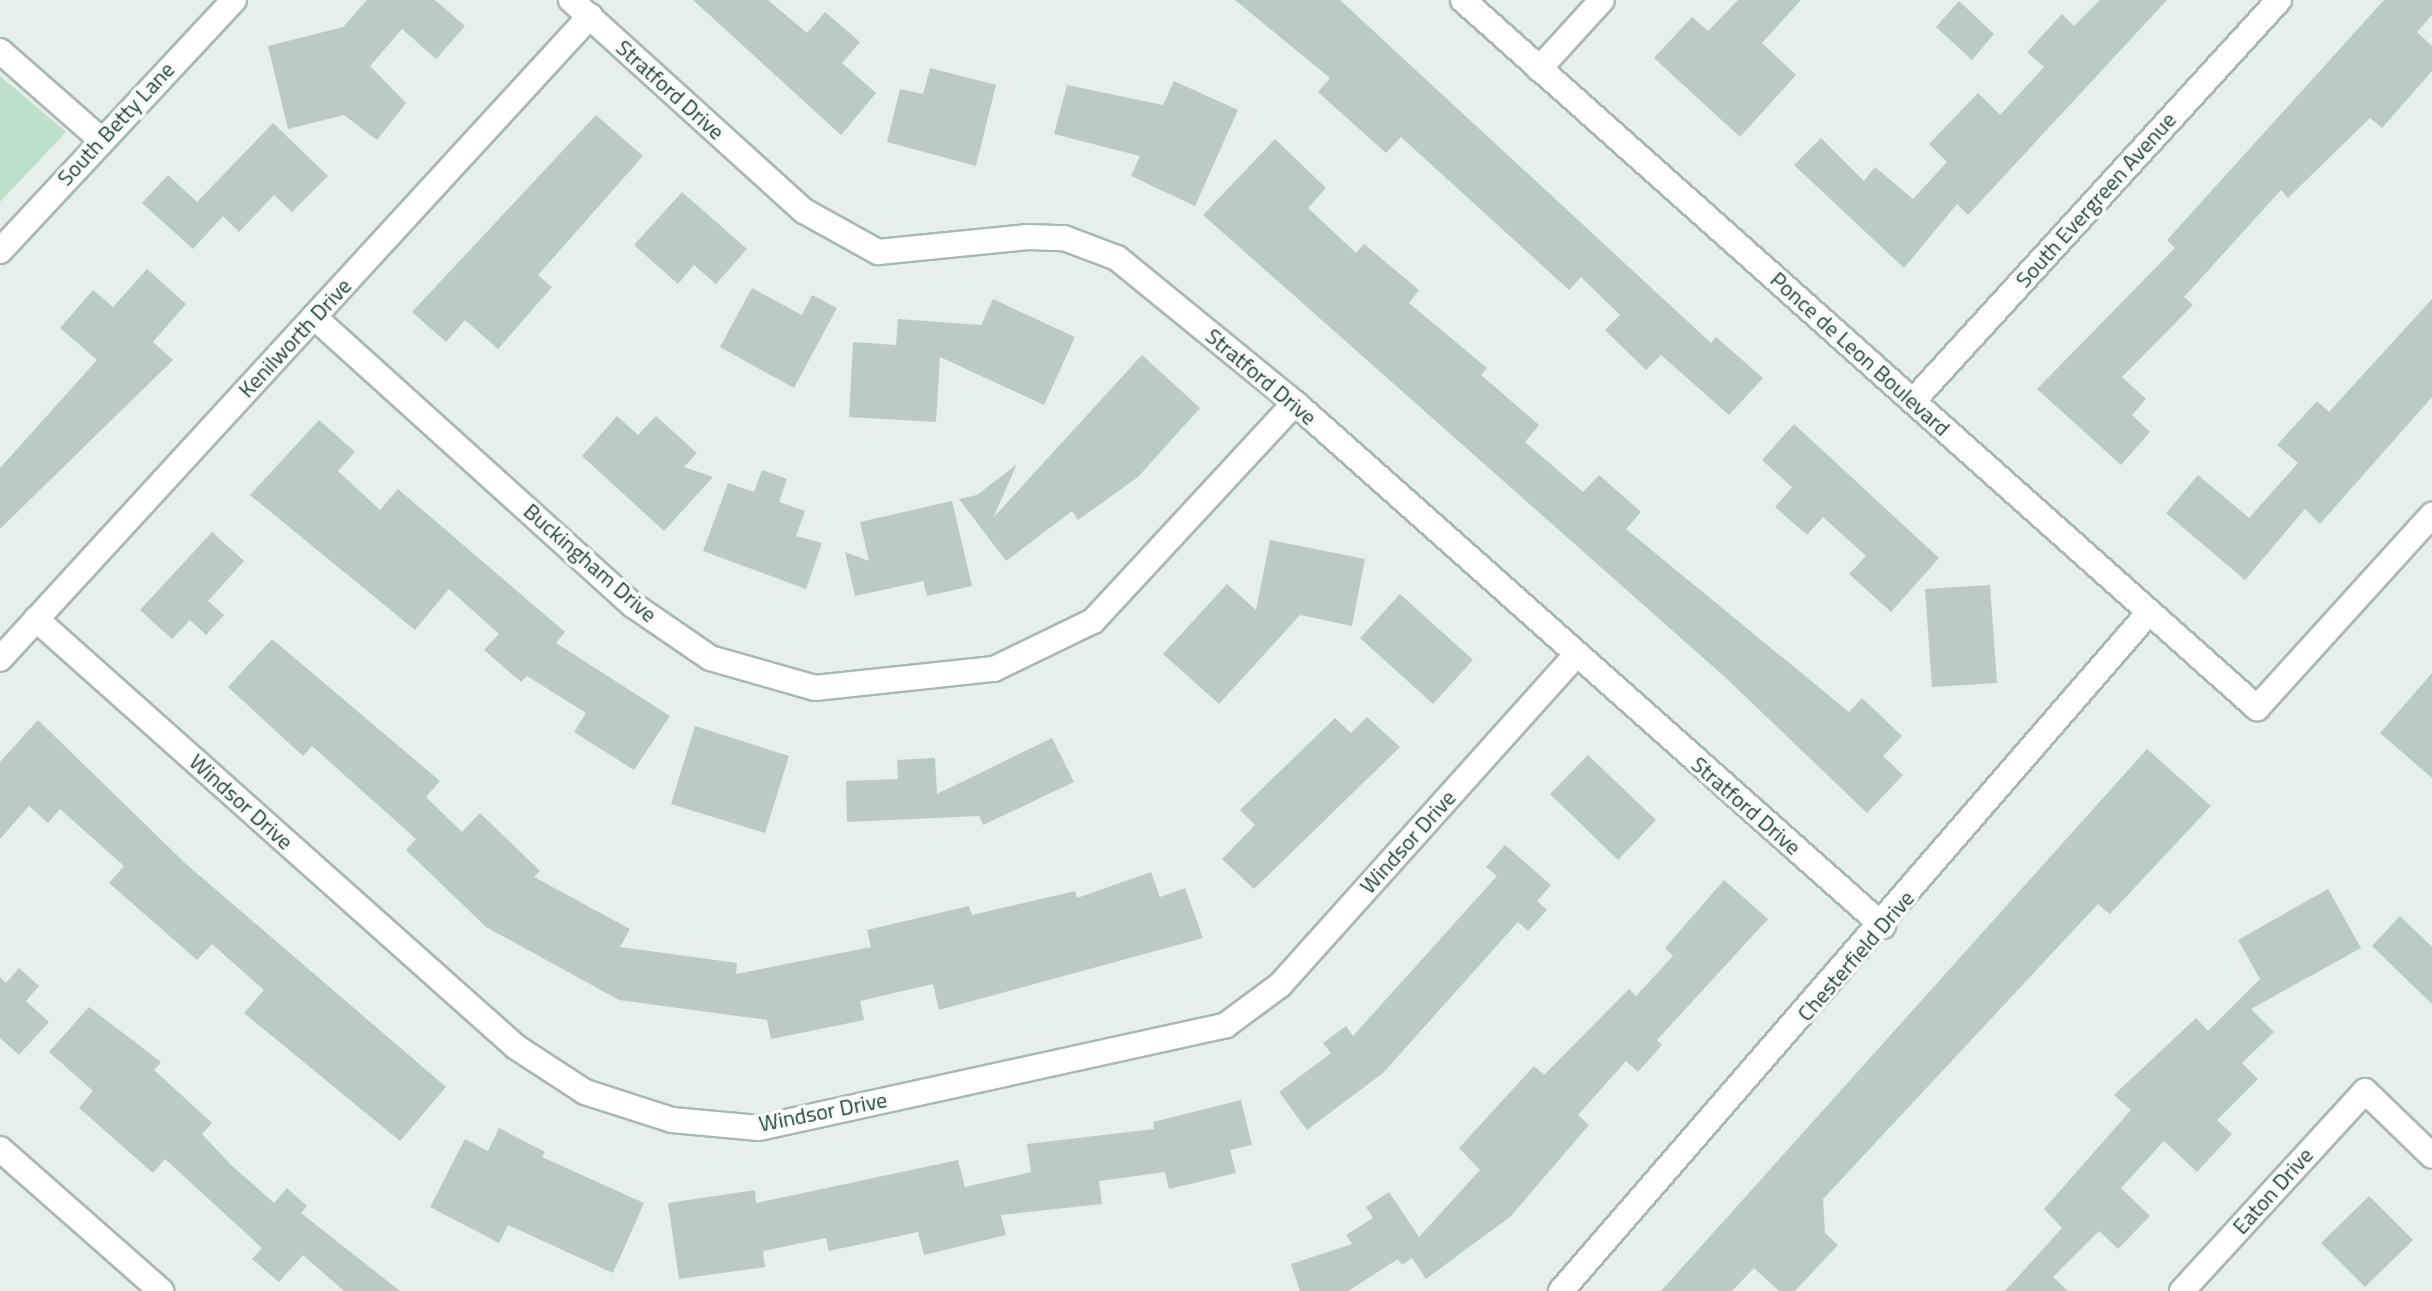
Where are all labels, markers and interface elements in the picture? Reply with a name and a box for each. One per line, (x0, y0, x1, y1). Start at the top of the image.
street label: Stratford Drive (610, 35, 730, 145)
street label: South Betty Lane (52, 57, 180, 191)
street label: South Evergreen Avenue (2010, 107, 2182, 293)
street label: Ponce de Leon Boulevard (1765, 266, 1955, 442)
street label: Kenilworth Drive (233, 273, 357, 403)
street label: Stratford Drive (1200, 323, 1322, 431)
street label: Buckingham Drive (518, 498, 662, 628)
street label: Windsor Drive (184, 749, 298, 855)
street label: Stratford Drive (1686, 751, 1806, 861)
street label: Windsor Drive (1355, 785, 1461, 899)
street label: Chesterfield Drive (1792, 885, 1920, 1027)
street label: Windsor Drive (757, 1087, 889, 1137)
street label: Eaton Drive (2227, 1142, 2319, 1240)

